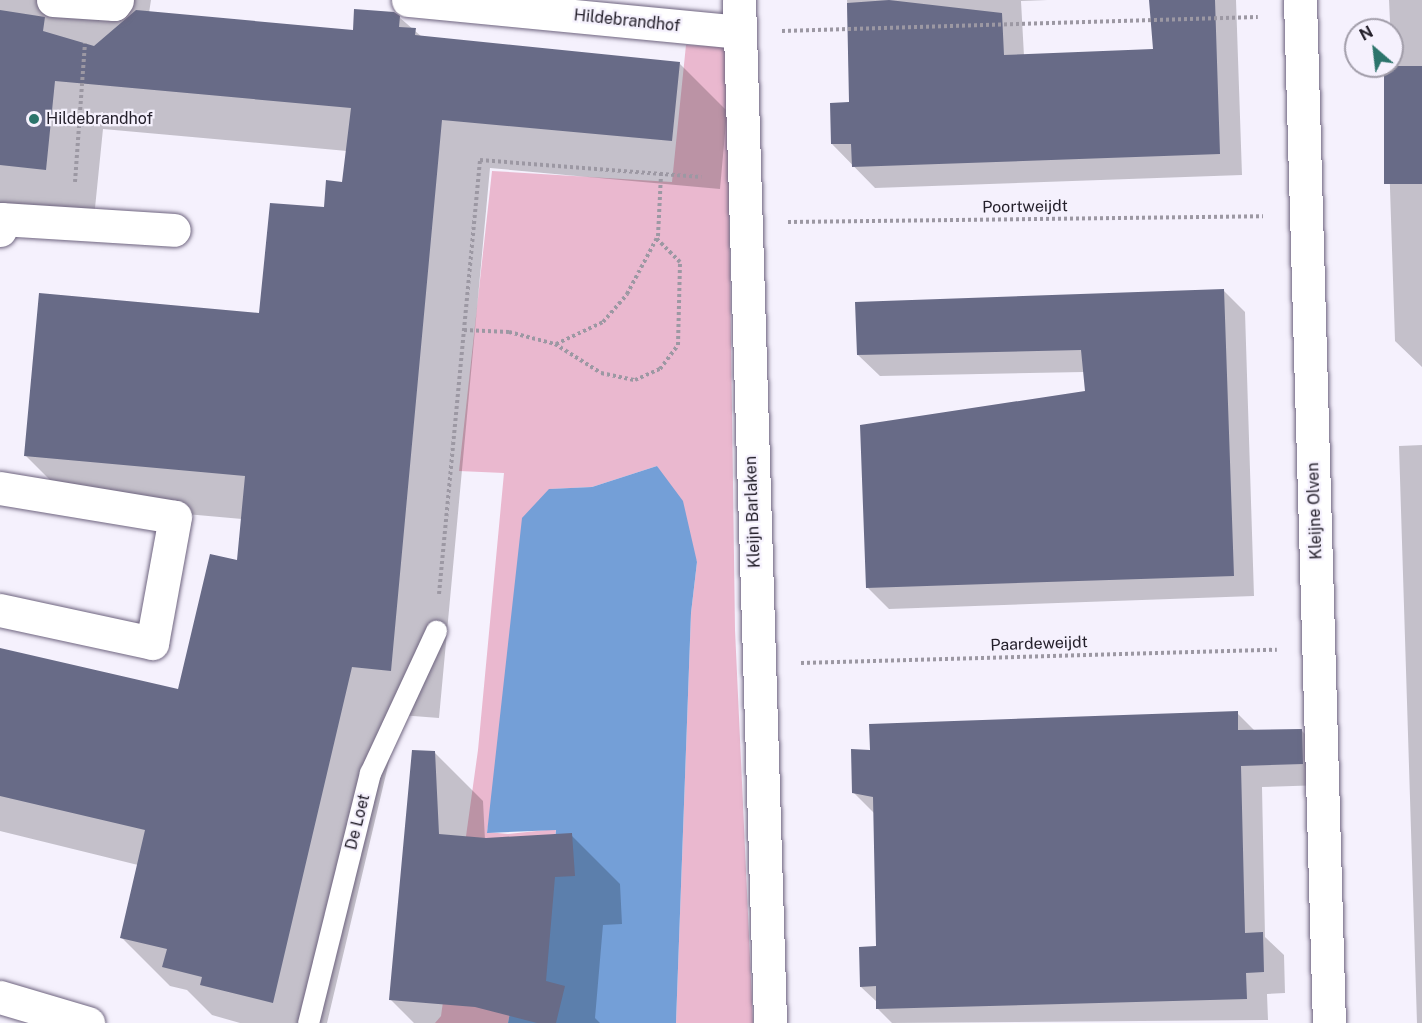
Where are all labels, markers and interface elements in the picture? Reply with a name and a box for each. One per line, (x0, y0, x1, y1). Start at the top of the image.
street label: Hildebrandhof (573, 6, 681, 36)
north arrow (1344, 18, 1404, 78)
text: N (1356, 22, 1376, 45)
place label: Hildebrandhof (46, 109, 153, 129)
marker: Hildebrandhof (27, 112, 41, 126)
street label: Poortweijdt (982, 197, 1068, 217)
street label: Kleijn Barlaken (741, 456, 765, 568)
street label: Kleijne Olven (1304, 462, 1326, 560)
street label: Paardeweijdt (990, 633, 1088, 655)
street label: De Loet (342, 792, 374, 852)

